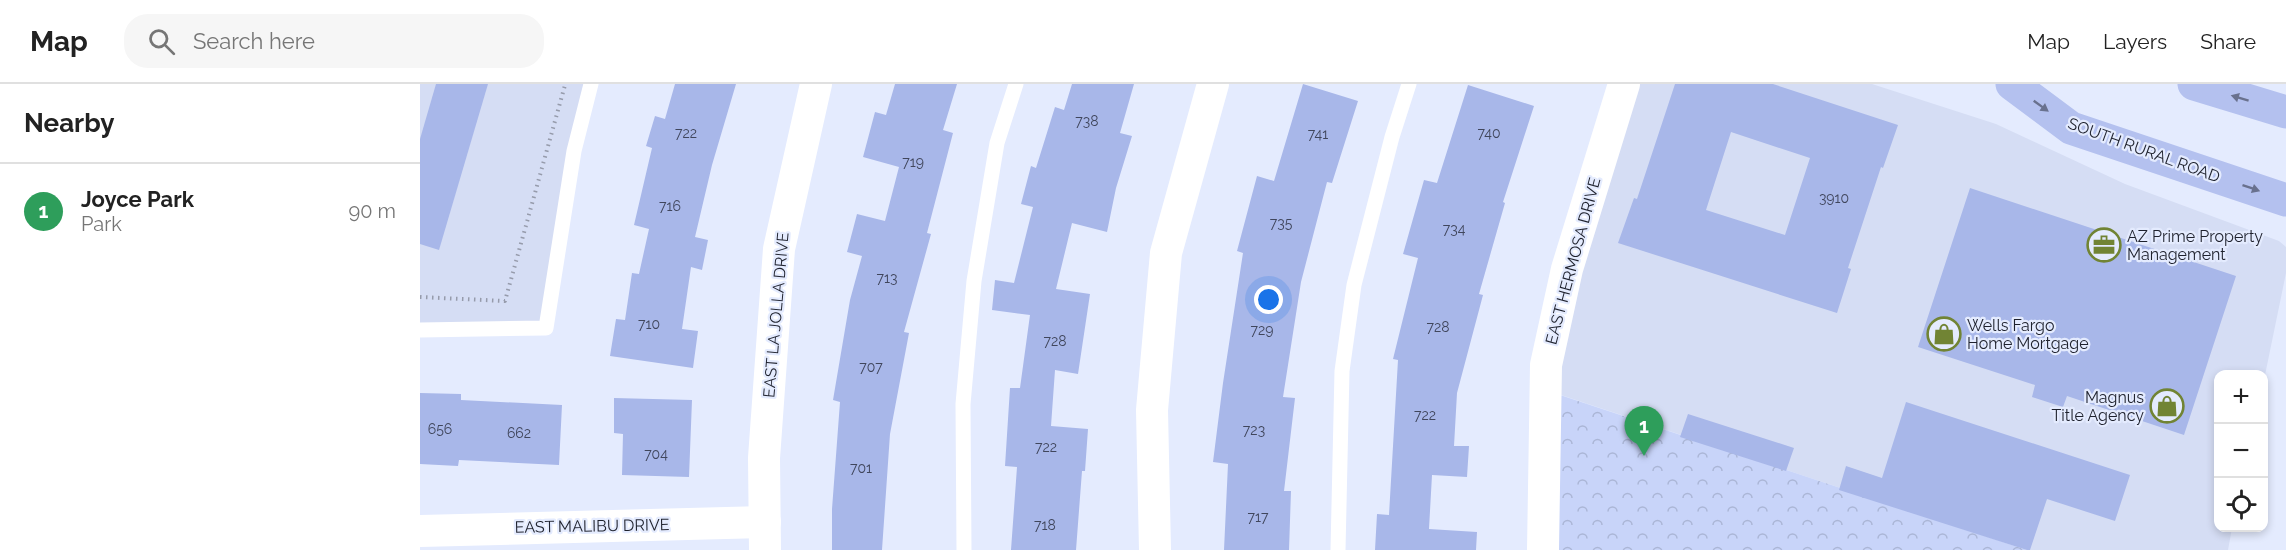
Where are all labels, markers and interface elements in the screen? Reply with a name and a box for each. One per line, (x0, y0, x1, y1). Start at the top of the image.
search box (124, 14, 544, 68)
text: Map (30, 25, 88, 58)
icon: search (145, 25, 178, 58)
text: Search here (193, 28, 315, 54)
text: Map (2027, 29, 2070, 54)
text: Layers (2103, 29, 2167, 54)
text: Share (2200, 29, 2256, 54)
one-way arrow (2231, 93, 2249, 102)
one-way arrow (2033, 100, 2049, 112)
text: Nearby (24, 108, 114, 138)
house number: 738 (1075, 113, 1099, 129)
street label: SOUTH RURAL ROAD (2065, 114, 2223, 186)
house number: 722 (675, 125, 697, 141)
house number: 740 (1478, 125, 1500, 141)
house number: 741 (1308, 126, 1328, 142)
house number: 719 (902, 154, 924, 170)
street label: EAST HERMOSA DRIVE (1542, 175, 1604, 346)
one-way arrow (2242, 184, 2260, 193)
text: Joyce Park (81, 186, 194, 212)
house number: 3910 (1819, 190, 1849, 206)
house number: 716 (659, 198, 681, 214)
text: 1 (39, 199, 48, 223)
text: 90 m (349, 199, 396, 223)
text: Park (81, 212, 122, 236)
house number: 735 (1270, 215, 1293, 231)
house number: 734 (1443, 221, 1466, 237)
office icon: AZ Prime Property Management (2086, 227, 2122, 263)
place label: AZ Prime Property Management (2127, 227, 2263, 264)
street label: EAST LA JOLLA DRIVE (759, 231, 793, 399)
house number: 713 (877, 270, 897, 286)
your location (1254, 285, 1283, 314)
house number: 710 (638, 316, 660, 332)
shop icon: Wells Fargo Home Mortgage (1926, 316, 1962, 352)
place label: Wells Fargo Home Mortgage (1967, 316, 2089, 353)
house number: 728 (1426, 319, 1450, 335)
house number: 729 (1251, 322, 1274, 338)
house number: 728 (1043, 333, 1067, 349)
house number: 707 (859, 359, 883, 375)
map controls (2214, 370, 2268, 532)
button: + (2214, 370, 2268, 424)
place label: Magnus Title Agency (2052, 388, 2144, 425)
shop icon: Magnus Title Agency (2149, 388, 2185, 424)
pin: 1 (1624, 406, 1664, 456)
house number: 722 (1414, 407, 1436, 423)
house number: 656 (428, 421, 452, 437)
house number: 723 (1243, 422, 1265, 438)
button: − (2214, 424, 2268, 478)
house number: 662 (507, 425, 531, 441)
house number: 722 (1035, 439, 1057, 455)
house number: 704 (644, 446, 668, 462)
house number: 701 (850, 460, 872, 476)
button: locate (2214, 478, 2268, 532)
house number: 717 (1248, 509, 1269, 525)
street label: EAST MALIBU DRIVE (514, 515, 670, 537)
house number: 718 (1034, 517, 1056, 533)

